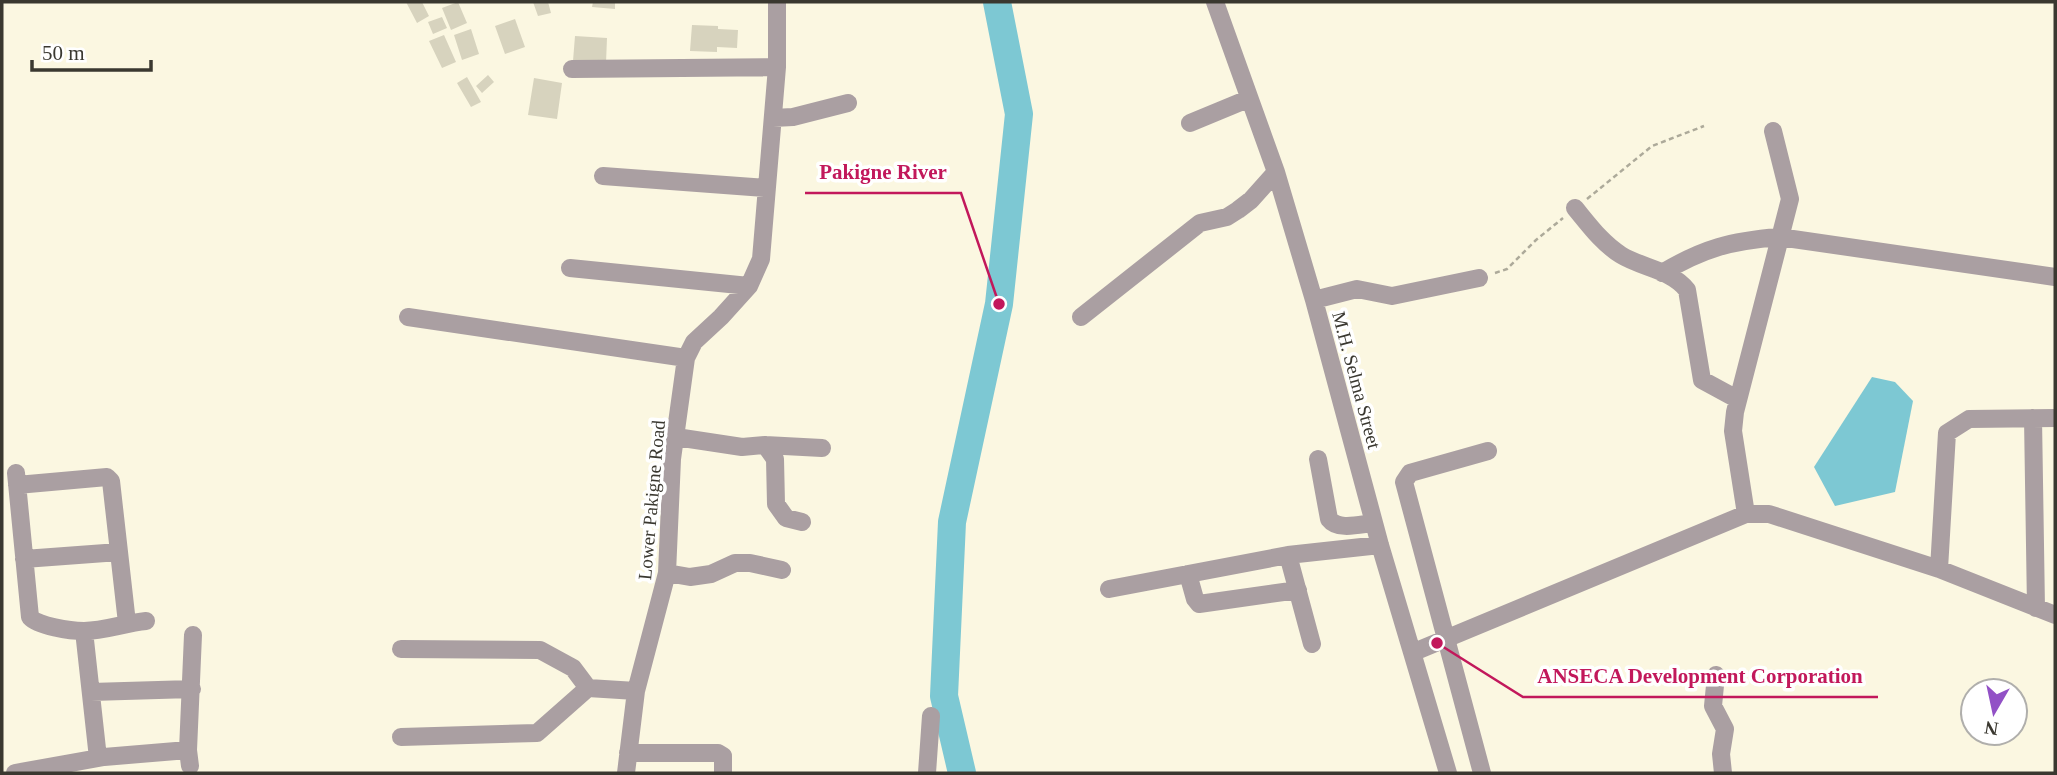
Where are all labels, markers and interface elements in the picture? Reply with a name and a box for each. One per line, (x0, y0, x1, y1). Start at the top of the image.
scale bar (32, 28, 150, 72)
text: 50 m (42, 41, 85, 65)
callout: Pakigne River (805, 151, 961, 193)
text: Pakigne River (819, 160, 947, 184)
street label: M.H. Selma Street (1328, 309, 1385, 452)
street label: Lower Pakigne Road (634, 419, 669, 581)
callout: ANSECA Development Corporation (1523, 655, 1878, 697)
text: ANSECA Development Corporation (1537, 664, 1863, 688)
north arrow (1959, 677, 2029, 747)
text: N (1983, 717, 2000, 740)

